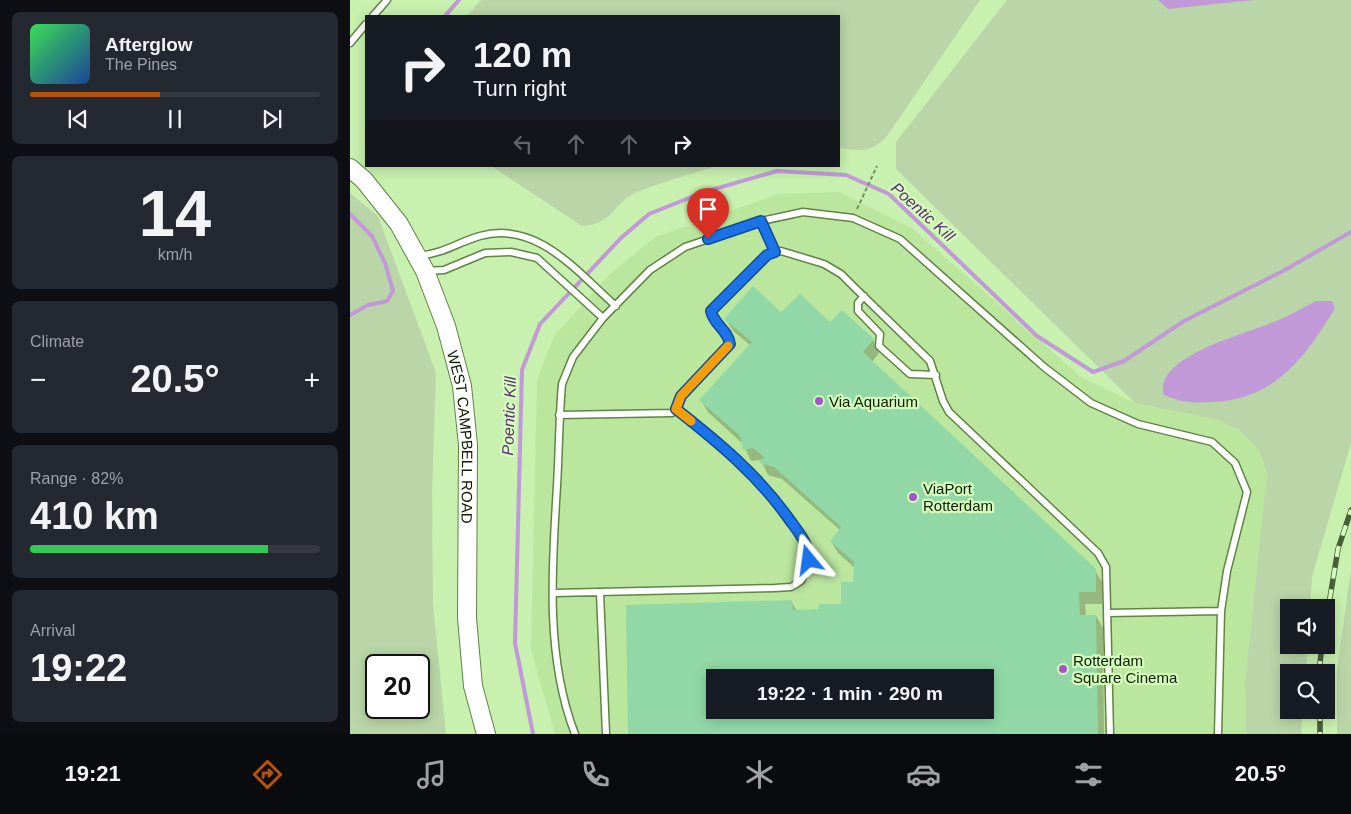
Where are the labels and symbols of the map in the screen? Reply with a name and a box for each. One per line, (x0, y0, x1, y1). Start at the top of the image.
water label: Poentic Kill (888, 179, 958, 245)
pin (687, 188, 729, 239)
street label: WEST CAMPBELL ROAD (444, 349, 477, 524)
water label: Poentic Kill (499, 376, 519, 456)
place label: Via Aquarium (829, 393, 918, 410)
marker: Via Aquarium (813, 395, 825, 407)
place label: ViaPort Rotterdam (923, 480, 993, 514)
marker: ViaPort Rotterdam (907, 491, 919, 503)
position arrow (782, 533, 834, 585)
place label: Rotterdam Square Cinema (1073, 652, 1178, 686)
speed limit sign: 20 (365, 654, 430, 719)
marker: Rotterdam Square Cinema (1057, 663, 1069, 675)

